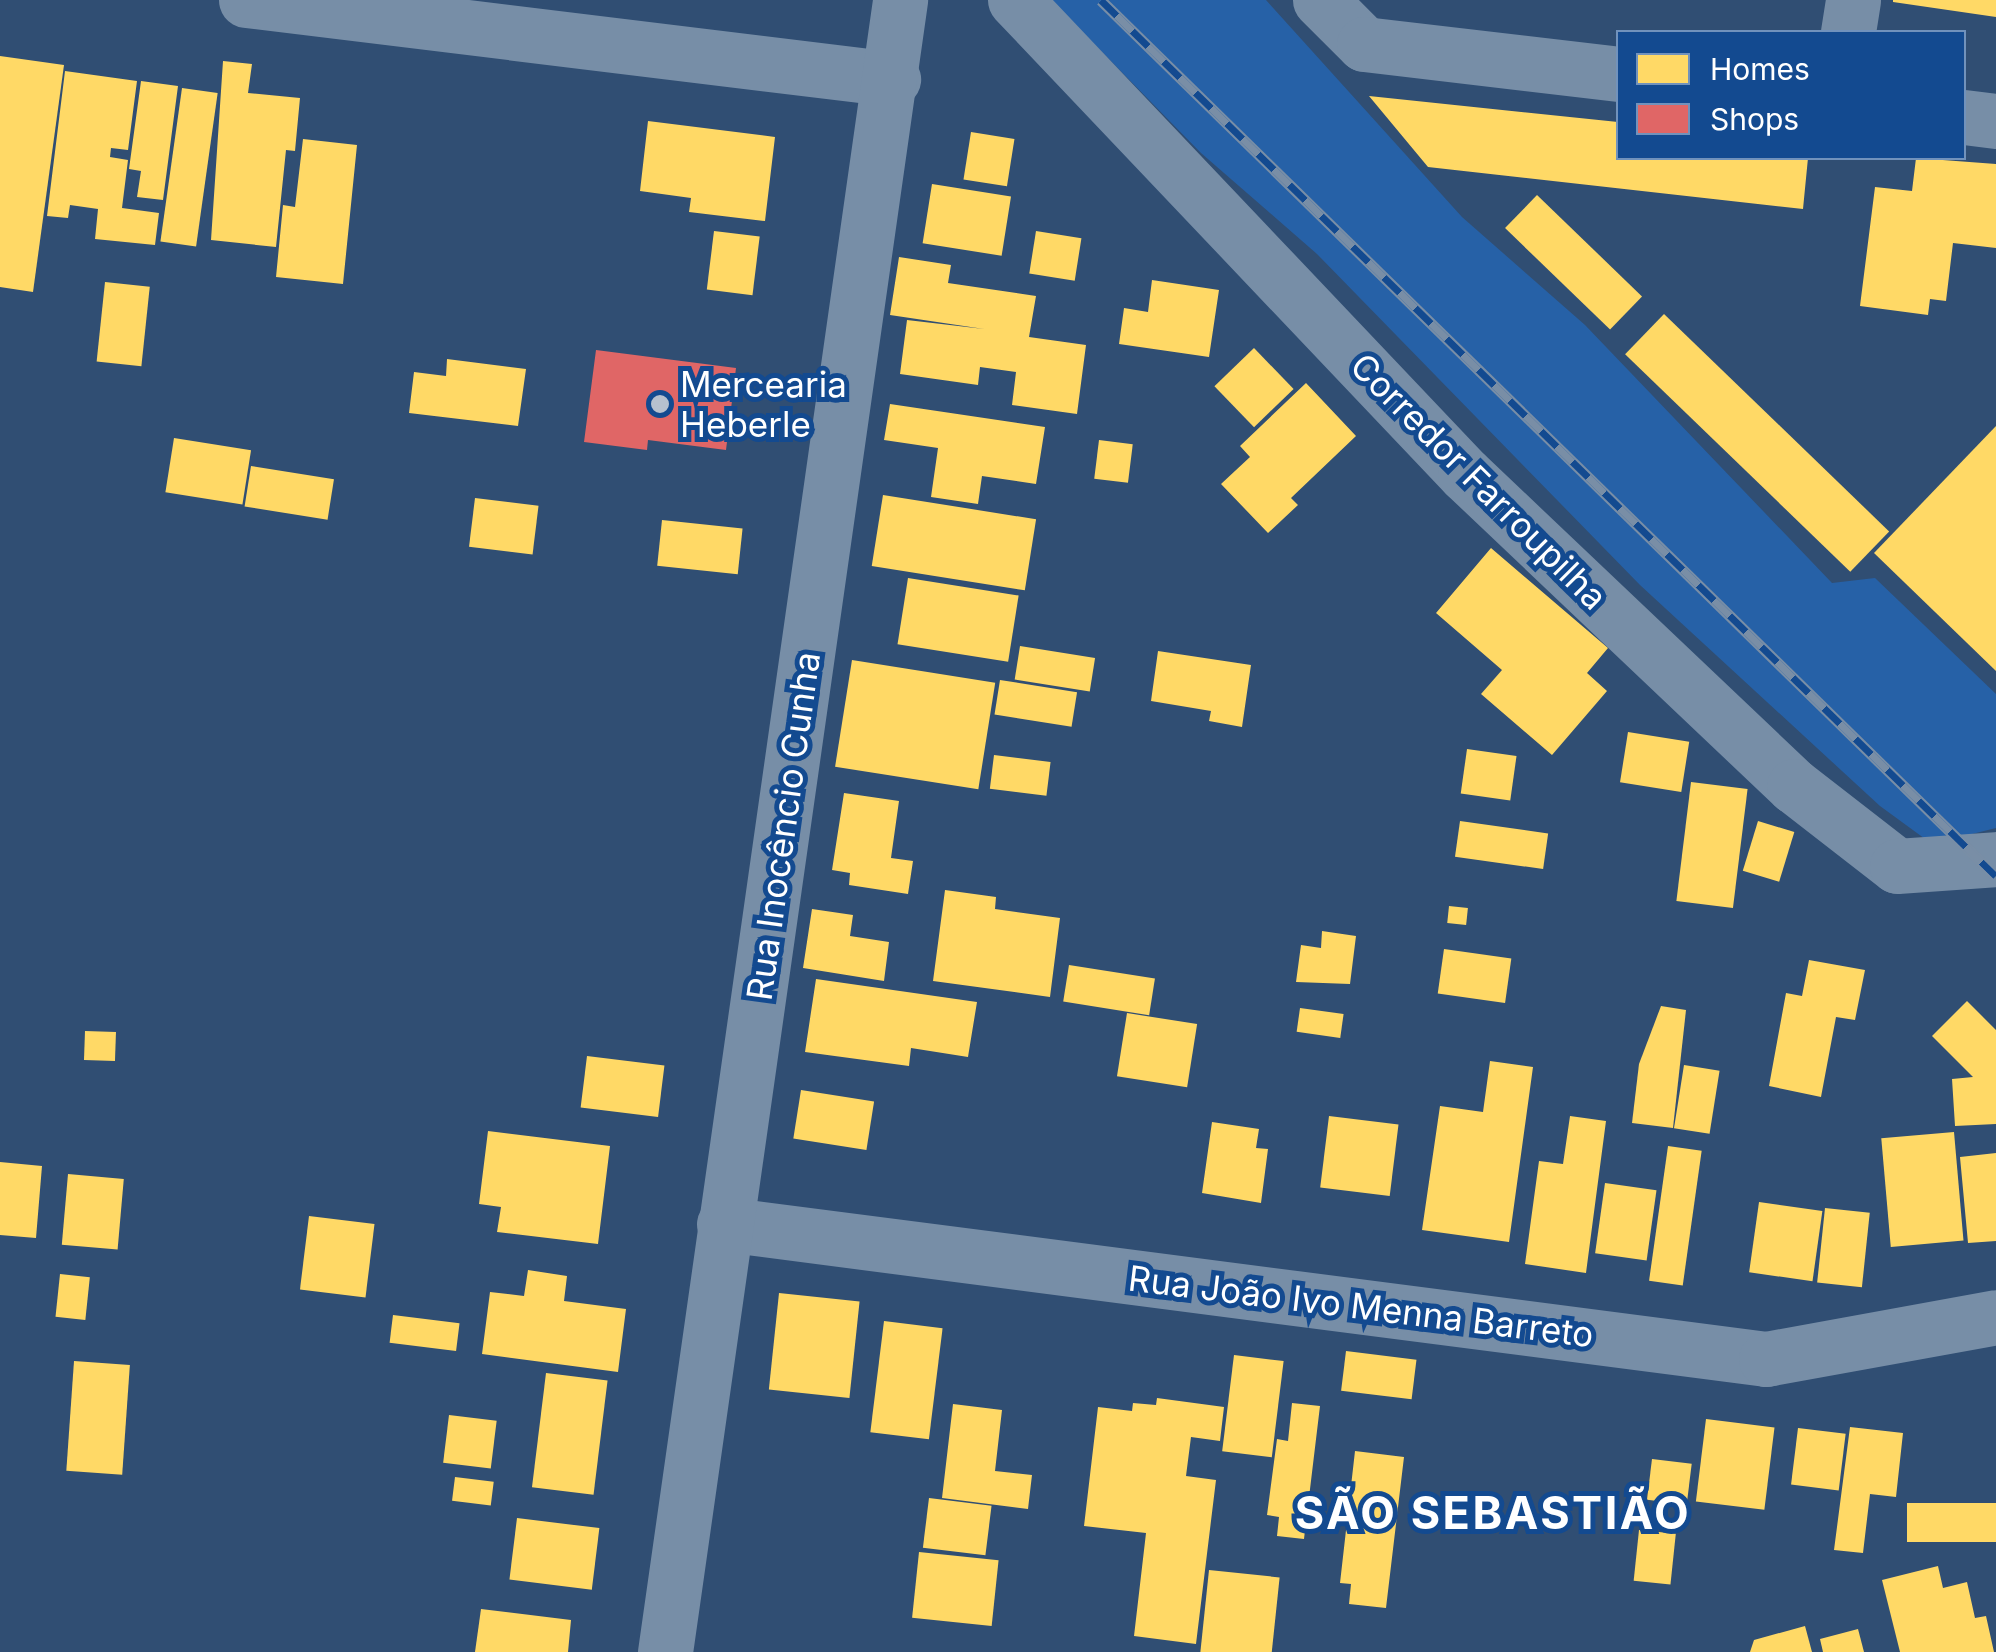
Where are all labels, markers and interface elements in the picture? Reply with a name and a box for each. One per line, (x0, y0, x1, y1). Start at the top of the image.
legend (1616, 30, 1966, 160)
text: Homes (1710, 51, 1810, 87)
text: Shops (1710, 101, 1799, 137)
street label: Corredor Farroupilha (1342, 344, 1616, 618)
place label: Mercearia Heberle (680, 363, 847, 445)
marker: Mercearia Heberle (649, 393, 671, 415)
street label: Rua Inocêncio Cunha (738, 649, 828, 1003)
street label: Rua João Ivo Menna Barreto (1126, 1257, 1596, 1355)
district label: SÃO SEBASTIÃO (1295, 1486, 1691, 1540)

